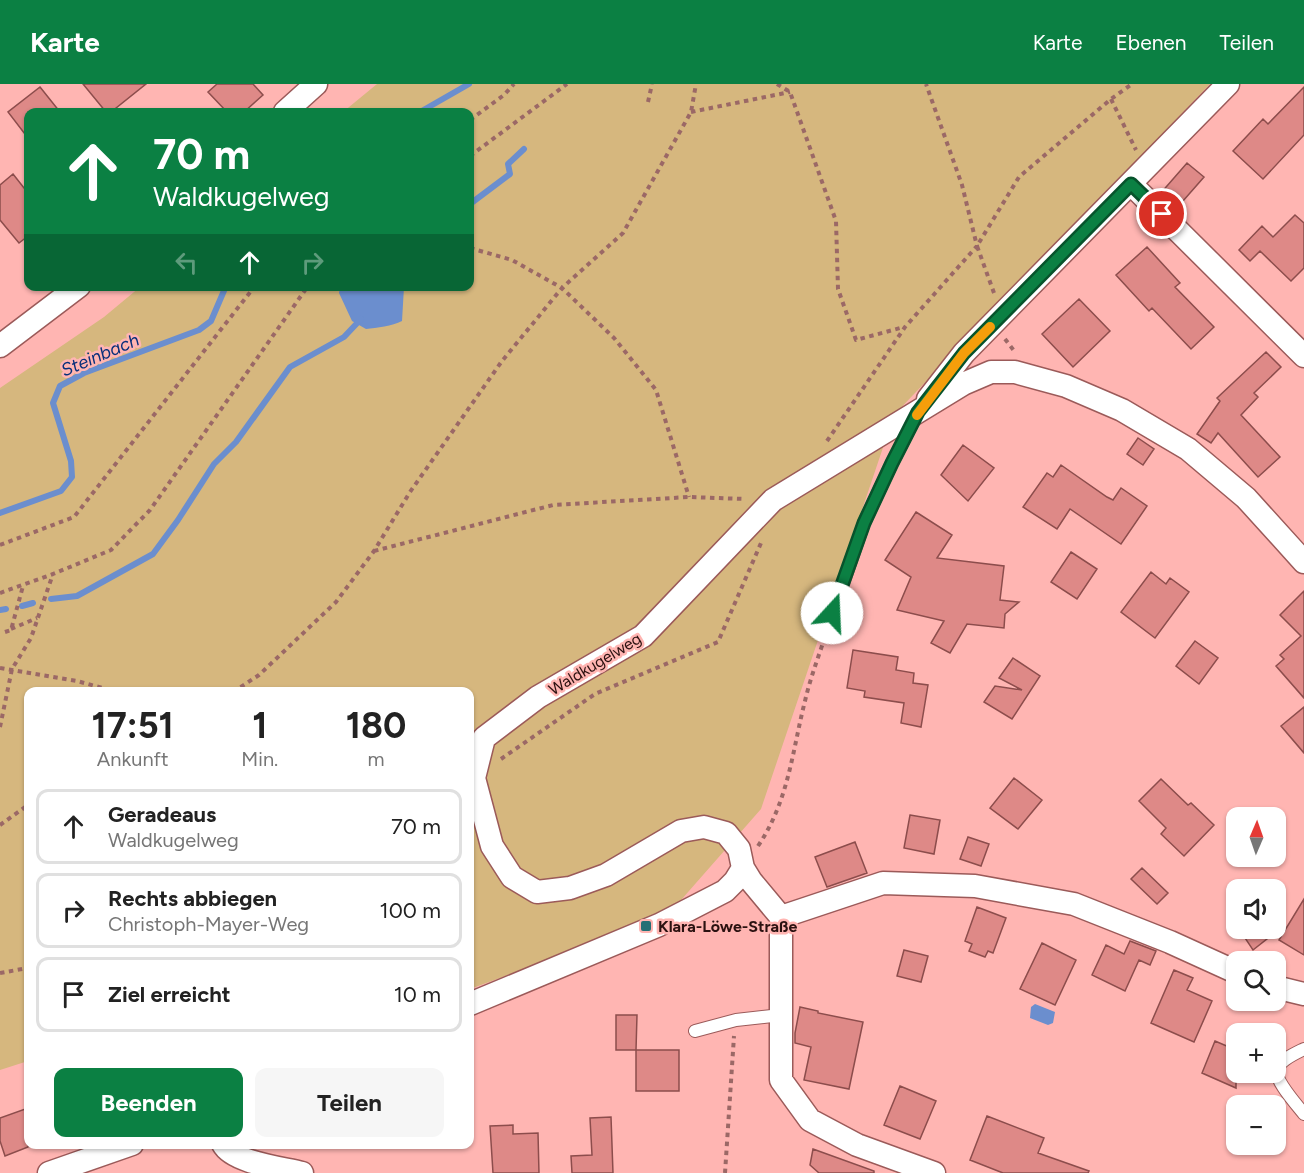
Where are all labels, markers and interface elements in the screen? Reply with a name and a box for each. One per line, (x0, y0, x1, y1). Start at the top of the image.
text: Karte (30, 25, 100, 59)
text: Karte (1033, 30, 1082, 55)
text: Ebenen (1115, 30, 1187, 55)
text: Teilen (1220, 30, 1274, 55)
text: 70 m (153, 129, 250, 180)
icon: ahead (54, 132, 132, 210)
text: Waldkugelweg (153, 180, 330, 213)
pin (1136, 188, 1187, 239)
icon: arrive (1145, 197, 1178, 230)
icon: left (170, 246, 203, 279)
icon: ahead (233, 246, 266, 279)
icon: right (296, 246, 329, 279)
water label: Steinbach (57, 329, 143, 381)
position arrow (800, 581, 864, 645)
street label: Waldkugelweg (545, 629, 645, 699)
text: 17:51 (92, 704, 174, 747)
text: 1 (252, 704, 267, 747)
text: 180 (346, 704, 406, 747)
text: Ankunft (97, 747, 169, 771)
text: Min. (241, 747, 278, 771)
text: m (368, 747, 385, 771)
text: Geradeaus (108, 801, 216, 828)
north arrow (1226, 807, 1286, 867)
map controls (1226, 807, 1286, 1155)
icon: ahead (57, 810, 90, 843)
text: 70 m (391, 813, 441, 840)
text: Waldkugelweg (108, 828, 239, 852)
button: sound (1226, 879, 1286, 939)
text: Rechts abbiegen (108, 885, 277, 912)
icon: right (57, 894, 90, 927)
text: 100 m (380, 897, 441, 924)
text: Christoph-Mayer-Weg (108, 912, 309, 936)
place label: Klara-Löwe-Straße (658, 917, 797, 936)
marker: Klara-Löwe-Straße (639, 919, 653, 933)
button: search (1226, 951, 1286, 1011)
icon: arrive (57, 978, 90, 1011)
text: Ziel erreicht (108, 981, 231, 1008)
text: 10 m (394, 981, 441, 1008)
button: + (1226, 1023, 1286, 1083)
button: Beenden (54, 1068, 243, 1137)
button: Teilen (255, 1068, 444, 1137)
button: − (1226, 1095, 1286, 1155)

